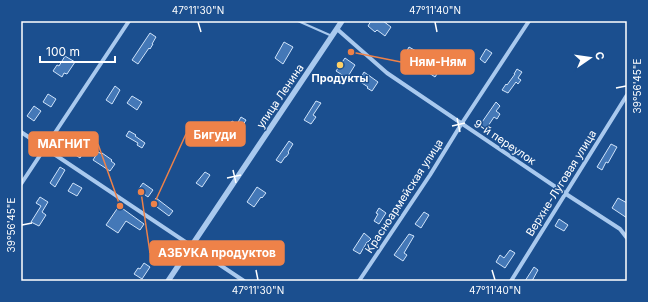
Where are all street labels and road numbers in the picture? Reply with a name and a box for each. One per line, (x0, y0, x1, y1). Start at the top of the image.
street label: улица Ленина (253, 61, 307, 131)
street label: 9-й переулок (471, 116, 539, 168)
street label: Верхне-Луговая улица (523, 127, 599, 239)
street label: Красноармейская улица (362, 136, 446, 256)

